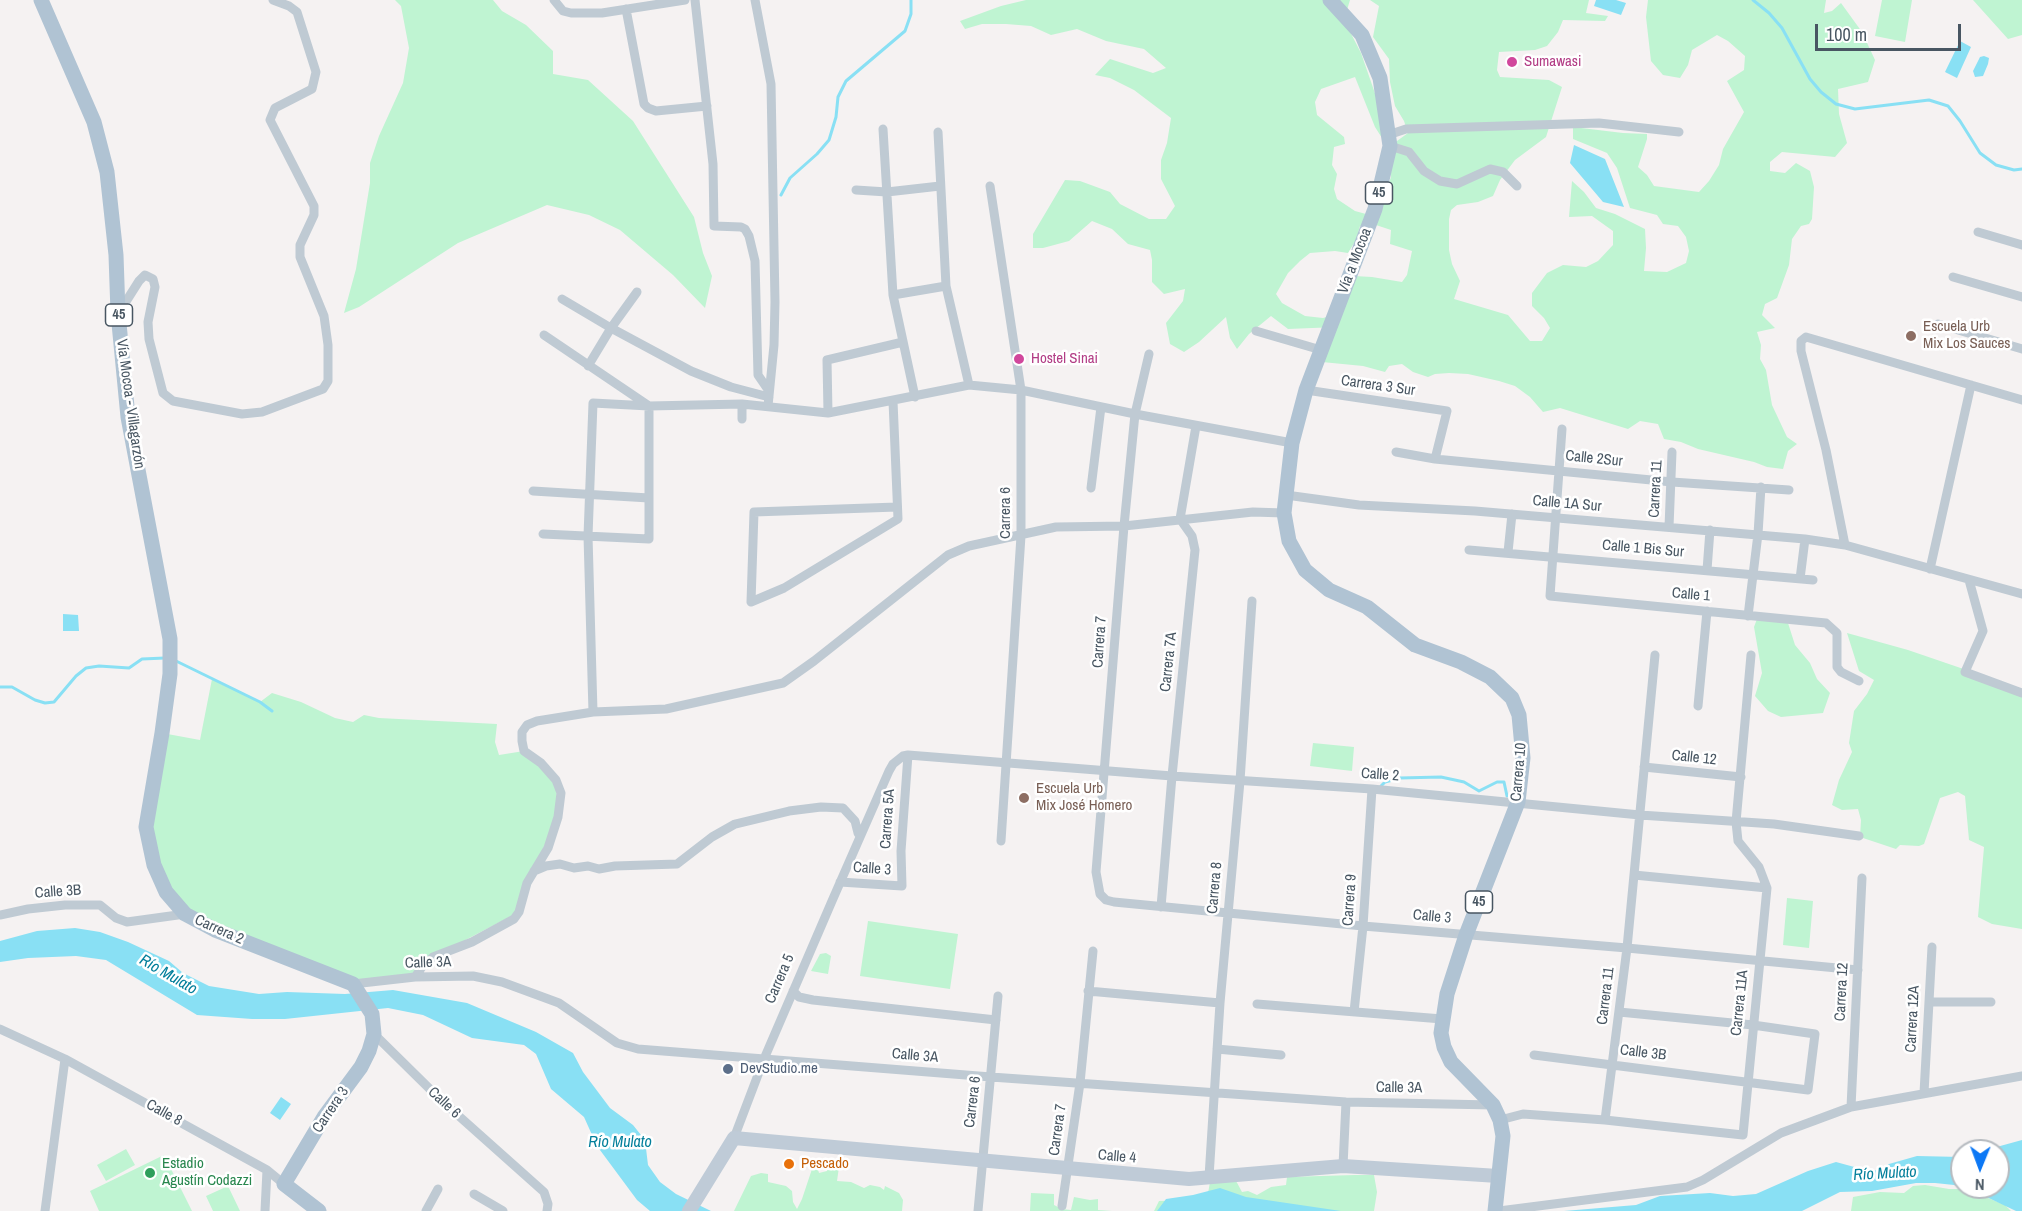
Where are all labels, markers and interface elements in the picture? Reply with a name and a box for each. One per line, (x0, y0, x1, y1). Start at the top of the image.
scale bar (1818, 12, 1964, 50)
text: 100 m (1826, 22, 1867, 47)
place label: Sumawasi (1524, 53, 1581, 71)
marker: Sumawasi (1505, 55, 1519, 69)
road number: 45 (1366, 182, 1392, 204)
street label: Vía a Mocoa (1334, 226, 1376, 296)
road number: 45 (106, 304, 132, 326)
place label: Escuela Urb Mix Los Sauces (1923, 318, 2011, 353)
marker: Escuela Urb Mix Los Sauces (1904, 329, 1918, 343)
street label: Vía Mocoa - Villagarzón (112, 338, 148, 470)
place label: Hostel Sinai (1031, 350, 1098, 368)
marker: Hostel Sinai (1012, 352, 1026, 366)
street label: Carrera 3 Sur (1340, 372, 1416, 400)
street label: Calle 2Sur (1565, 447, 1623, 471)
street label: Carrera 11 (1645, 460, 1667, 518)
street label: Carrera 6 (997, 487, 1015, 539)
street label: Calle 1A Sur (1532, 492, 1602, 516)
street label: Calle 1 Bis Sur (1601, 536, 1685, 562)
street label: Calle 1 (1671, 584, 1711, 606)
street label: Carrera 7 (1089, 615, 1111, 669)
street label: Carrera 7A (1157, 631, 1181, 693)
street label: Carrera 10 (1507, 742, 1531, 802)
street label: Calle 12 (1671, 747, 1717, 769)
street label: Calle 2 (1360, 765, 1400, 785)
place label: Escuela Urb Mix José Homero (1036, 780, 1132, 815)
street label: Carrera 5A (877, 788, 899, 850)
marker: Escuela Urb Mix José Homero (1017, 791, 1031, 805)
street label: Calle 3 (852, 859, 892, 879)
street label: Carrera 8 (1204, 861, 1226, 915)
street label: Carrera 9 (1339, 873, 1361, 927)
street label: Calle 3B (34, 881, 82, 903)
road number: 45 (1466, 891, 1492, 913)
street label: Calle 3 (1412, 906, 1452, 928)
street label: Carrera 2 (192, 911, 246, 949)
water label: Río Mulato (136, 951, 200, 999)
street label: Carrera 5 (762, 952, 798, 1006)
street label: Calle 3A (404, 953, 452, 973)
street label: Carrera 12 (1831, 962, 1853, 1022)
street label: Carrera 11 (1594, 966, 1618, 1026)
street label: Carrera 11A (1728, 969, 1752, 1037)
street label: Carrera 12A (1902, 985, 1924, 1053)
street label: Calle 3B (1619, 1041, 1667, 1065)
street label: Calle 3A (891, 1045, 939, 1067)
place label: DevStudio.me (740, 1060, 818, 1078)
marker: DevStudio.me (721, 1062, 735, 1076)
street label: Carrera 6 (961, 1075, 985, 1129)
street label: Calle 3A (1376, 1079, 1422, 1097)
street label: Carrera 3 (309, 1083, 353, 1137)
street label: Calle 6 (424, 1083, 464, 1123)
street label: Calle 8 (143, 1096, 185, 1130)
street label: Carrera 7 (1045, 1103, 1071, 1157)
water label: Río Mulato (588, 1133, 652, 1153)
north arrow (1950, 1139, 2010, 1199)
street label: Calle 4 (1097, 1146, 1137, 1168)
place label: Estadio Agustín Codazzi (162, 1155, 252, 1190)
place label: Pescado (801, 1155, 849, 1173)
marker: Pescado (782, 1157, 796, 1171)
water label: Río Mulato (1853, 1163, 1917, 1185)
marker: Estadio Agustín Codazzi (143, 1166, 157, 1180)
text: N (1975, 1174, 1985, 1196)

